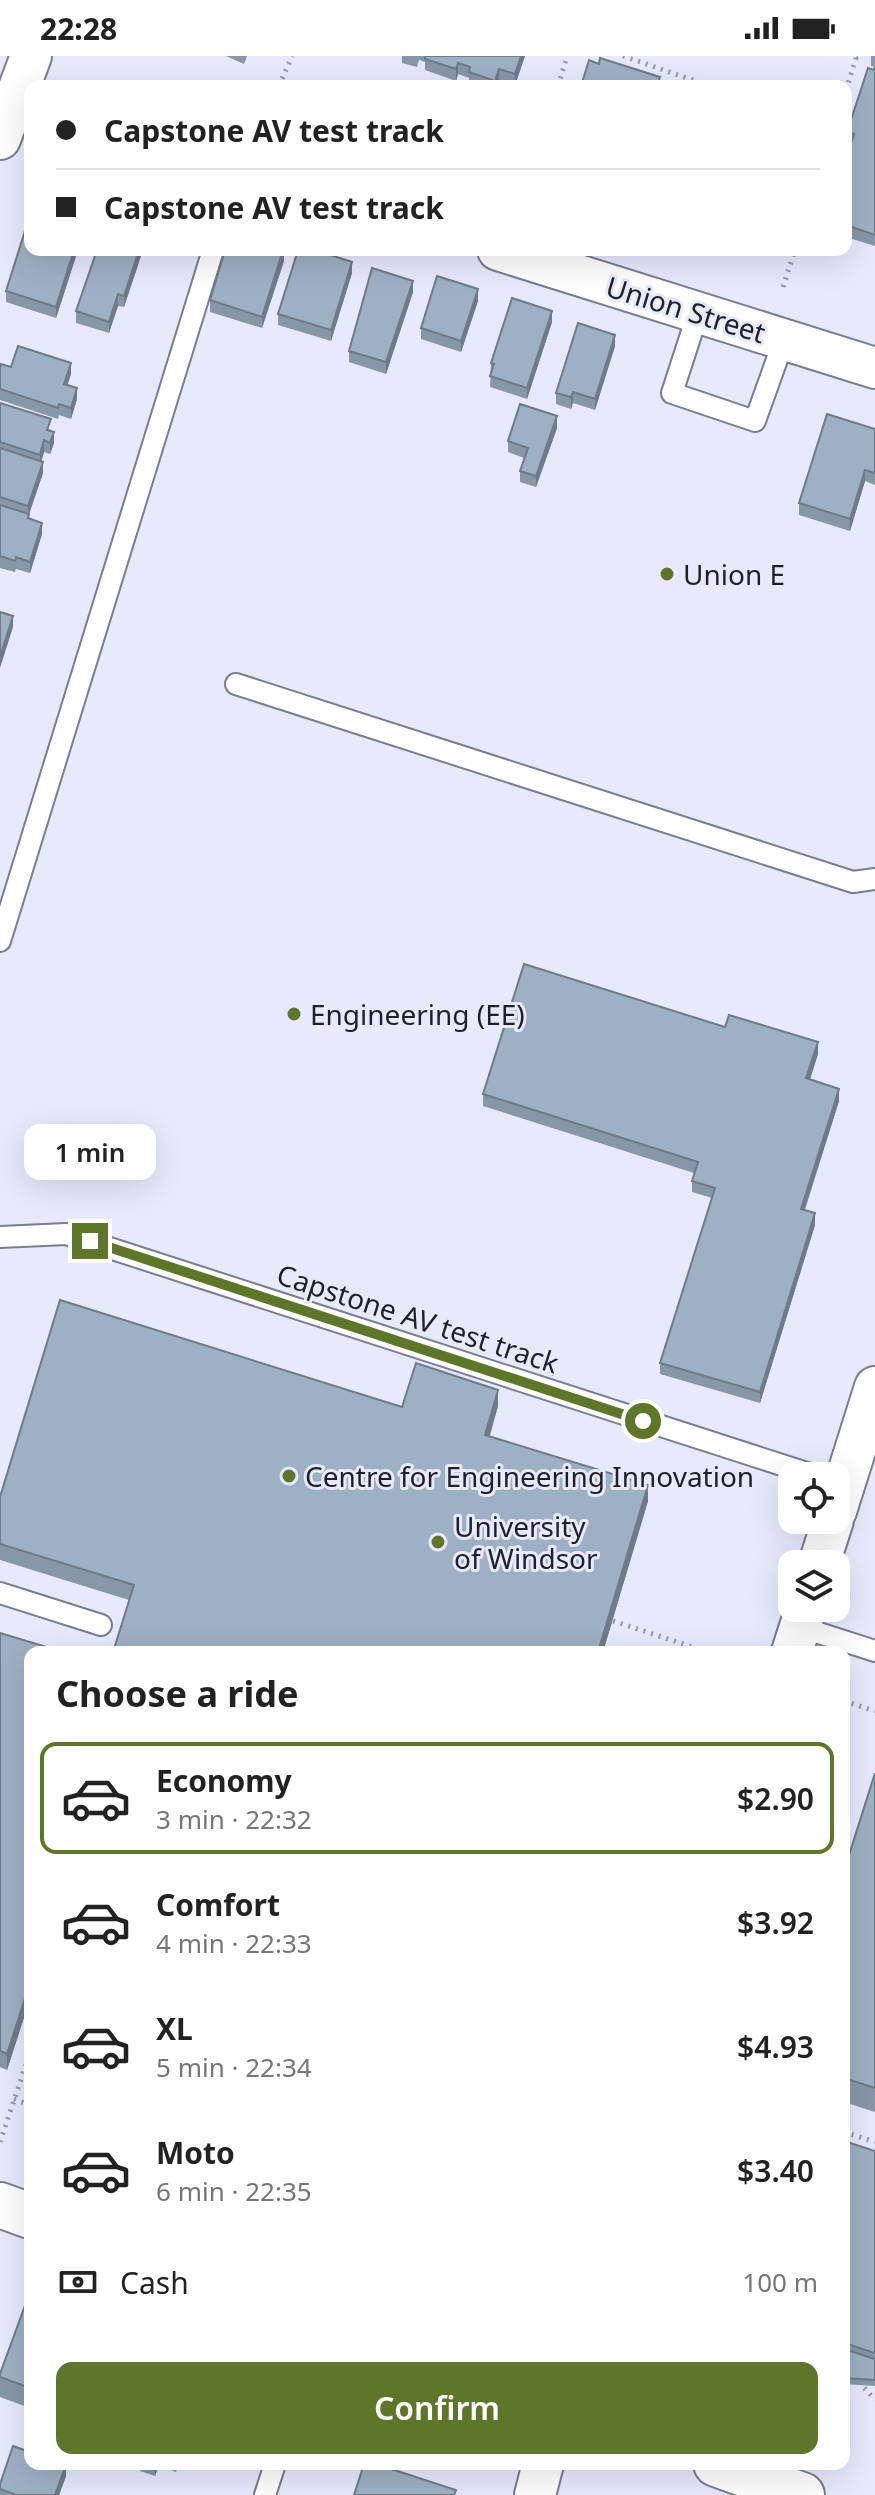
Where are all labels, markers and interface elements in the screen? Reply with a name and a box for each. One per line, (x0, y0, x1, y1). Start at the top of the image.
text: 22:28 (40, 8, 117, 49)
text: Capstone AV test track (104, 110, 444, 151)
text: Capstone AV test track (104, 187, 444, 228)
street label: Union Street (602, 267, 770, 351)
place label: Union E (683, 555, 785, 593)
marker: Union E (658, 565, 676, 583)
place label: Engineering (EE) (310, 995, 525, 1033)
marker: Engineering (EE) (285, 1005, 303, 1023)
callout: 1 min (24, 1125, 156, 1181)
text: 1 min (55, 1134, 125, 1170)
route end (72, 1223, 108, 1259)
street label: Capstone AV test track (272, 1254, 564, 1382)
route start (625, 1403, 661, 1439)
place label: Centre for Engineering Innovation (305, 1457, 754, 1495)
map controls (778, 1462, 850, 1622)
button: locate (778, 1462, 850, 1534)
marker: Centre for Engineering Innovation (280, 1467, 298, 1485)
place label: University of Windsor (454, 1507, 598, 1577)
marker: University of Windsor (429, 1533, 447, 1551)
button: layers (778, 1550, 850, 1622)
text: Choose a ride (56, 1669, 298, 1718)
text: Economy (156, 1760, 292, 1801)
icon: car (60, 1762, 132, 1834)
text: $2.90 (737, 1778, 814, 1819)
text: 3 min · 22:32 (156, 1801, 312, 1837)
text: Comfort (156, 1884, 280, 1925)
icon: car (60, 1886, 132, 1958)
text: $3.92 (737, 1902, 814, 1943)
text: 4 min · 22:33 (156, 1925, 312, 1961)
text: XL (156, 2008, 193, 2049)
icon: car (60, 2010, 132, 2082)
text: $4.93 (737, 2026, 814, 2067)
text: 5 min · 22:34 (156, 2049, 312, 2085)
text: Moto (156, 2132, 235, 2173)
icon: car (60, 2134, 132, 2206)
text: $3.40 (737, 2150, 814, 2191)
text: 6 min · 22:35 (156, 2173, 312, 2209)
icon: cash (56, 2260, 100, 2304)
text: Cash (120, 2262, 189, 2303)
text: 100 m (742, 2264, 818, 2300)
button: Confirm (56, 2362, 818, 2454)

